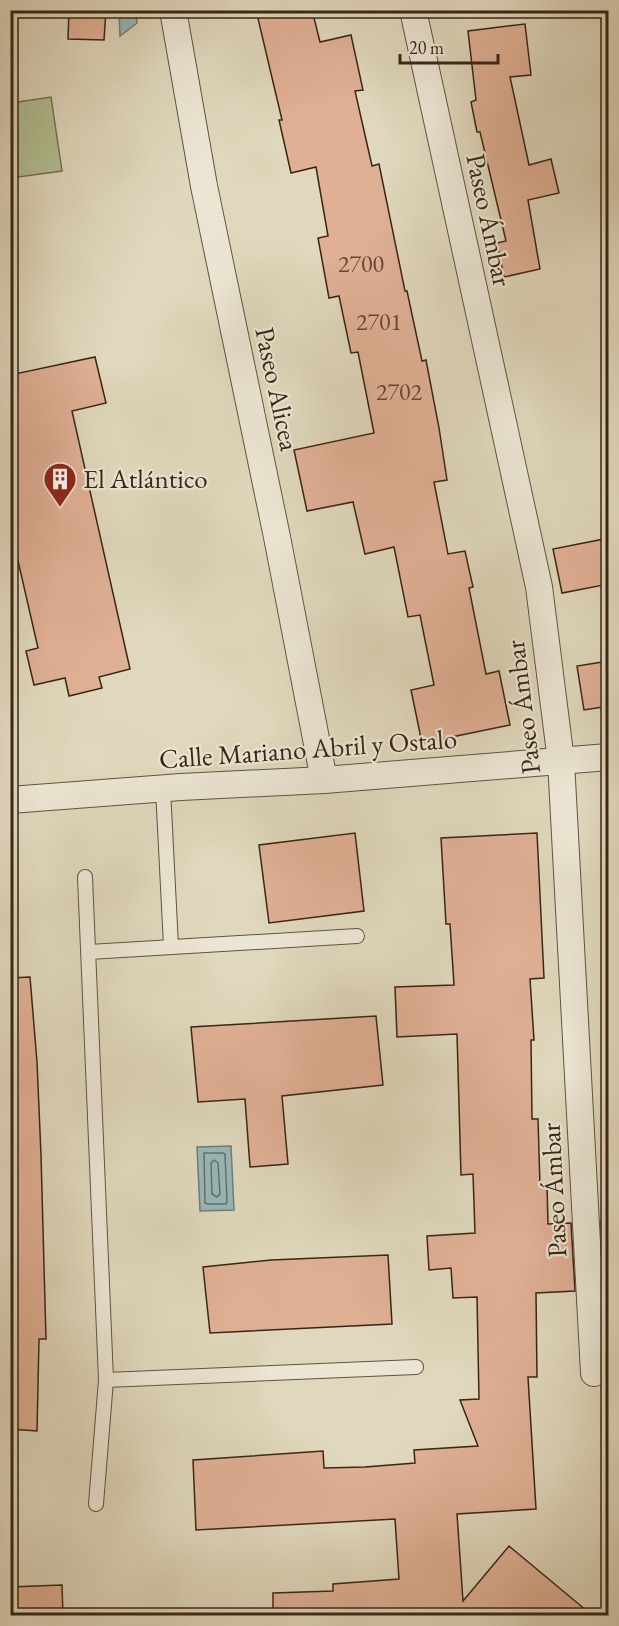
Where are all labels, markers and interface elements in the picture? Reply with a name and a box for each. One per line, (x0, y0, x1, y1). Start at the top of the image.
scale bar (400, 27, 498, 65)
text: 20 m (409, 36, 444, 59)
street label: Paseo Ámbar (458, 150, 521, 290)
house number: 2700 (338, 248, 384, 279)
house number: 2701 (356, 306, 402, 337)
street label: Paseo Alicea (247, 324, 308, 454)
house number: 2702 (376, 376, 423, 407)
building icon: El Atlántico (42, 461, 78, 508)
place label: El Atlántico (83, 461, 208, 496)
street label: Paseo Ámbar (497, 638, 548, 776)
street label: Calle Mariano Abril y Ostalo (158, 721, 458, 776)
street label: Paseo Ámbar (532, 1122, 575, 1258)

